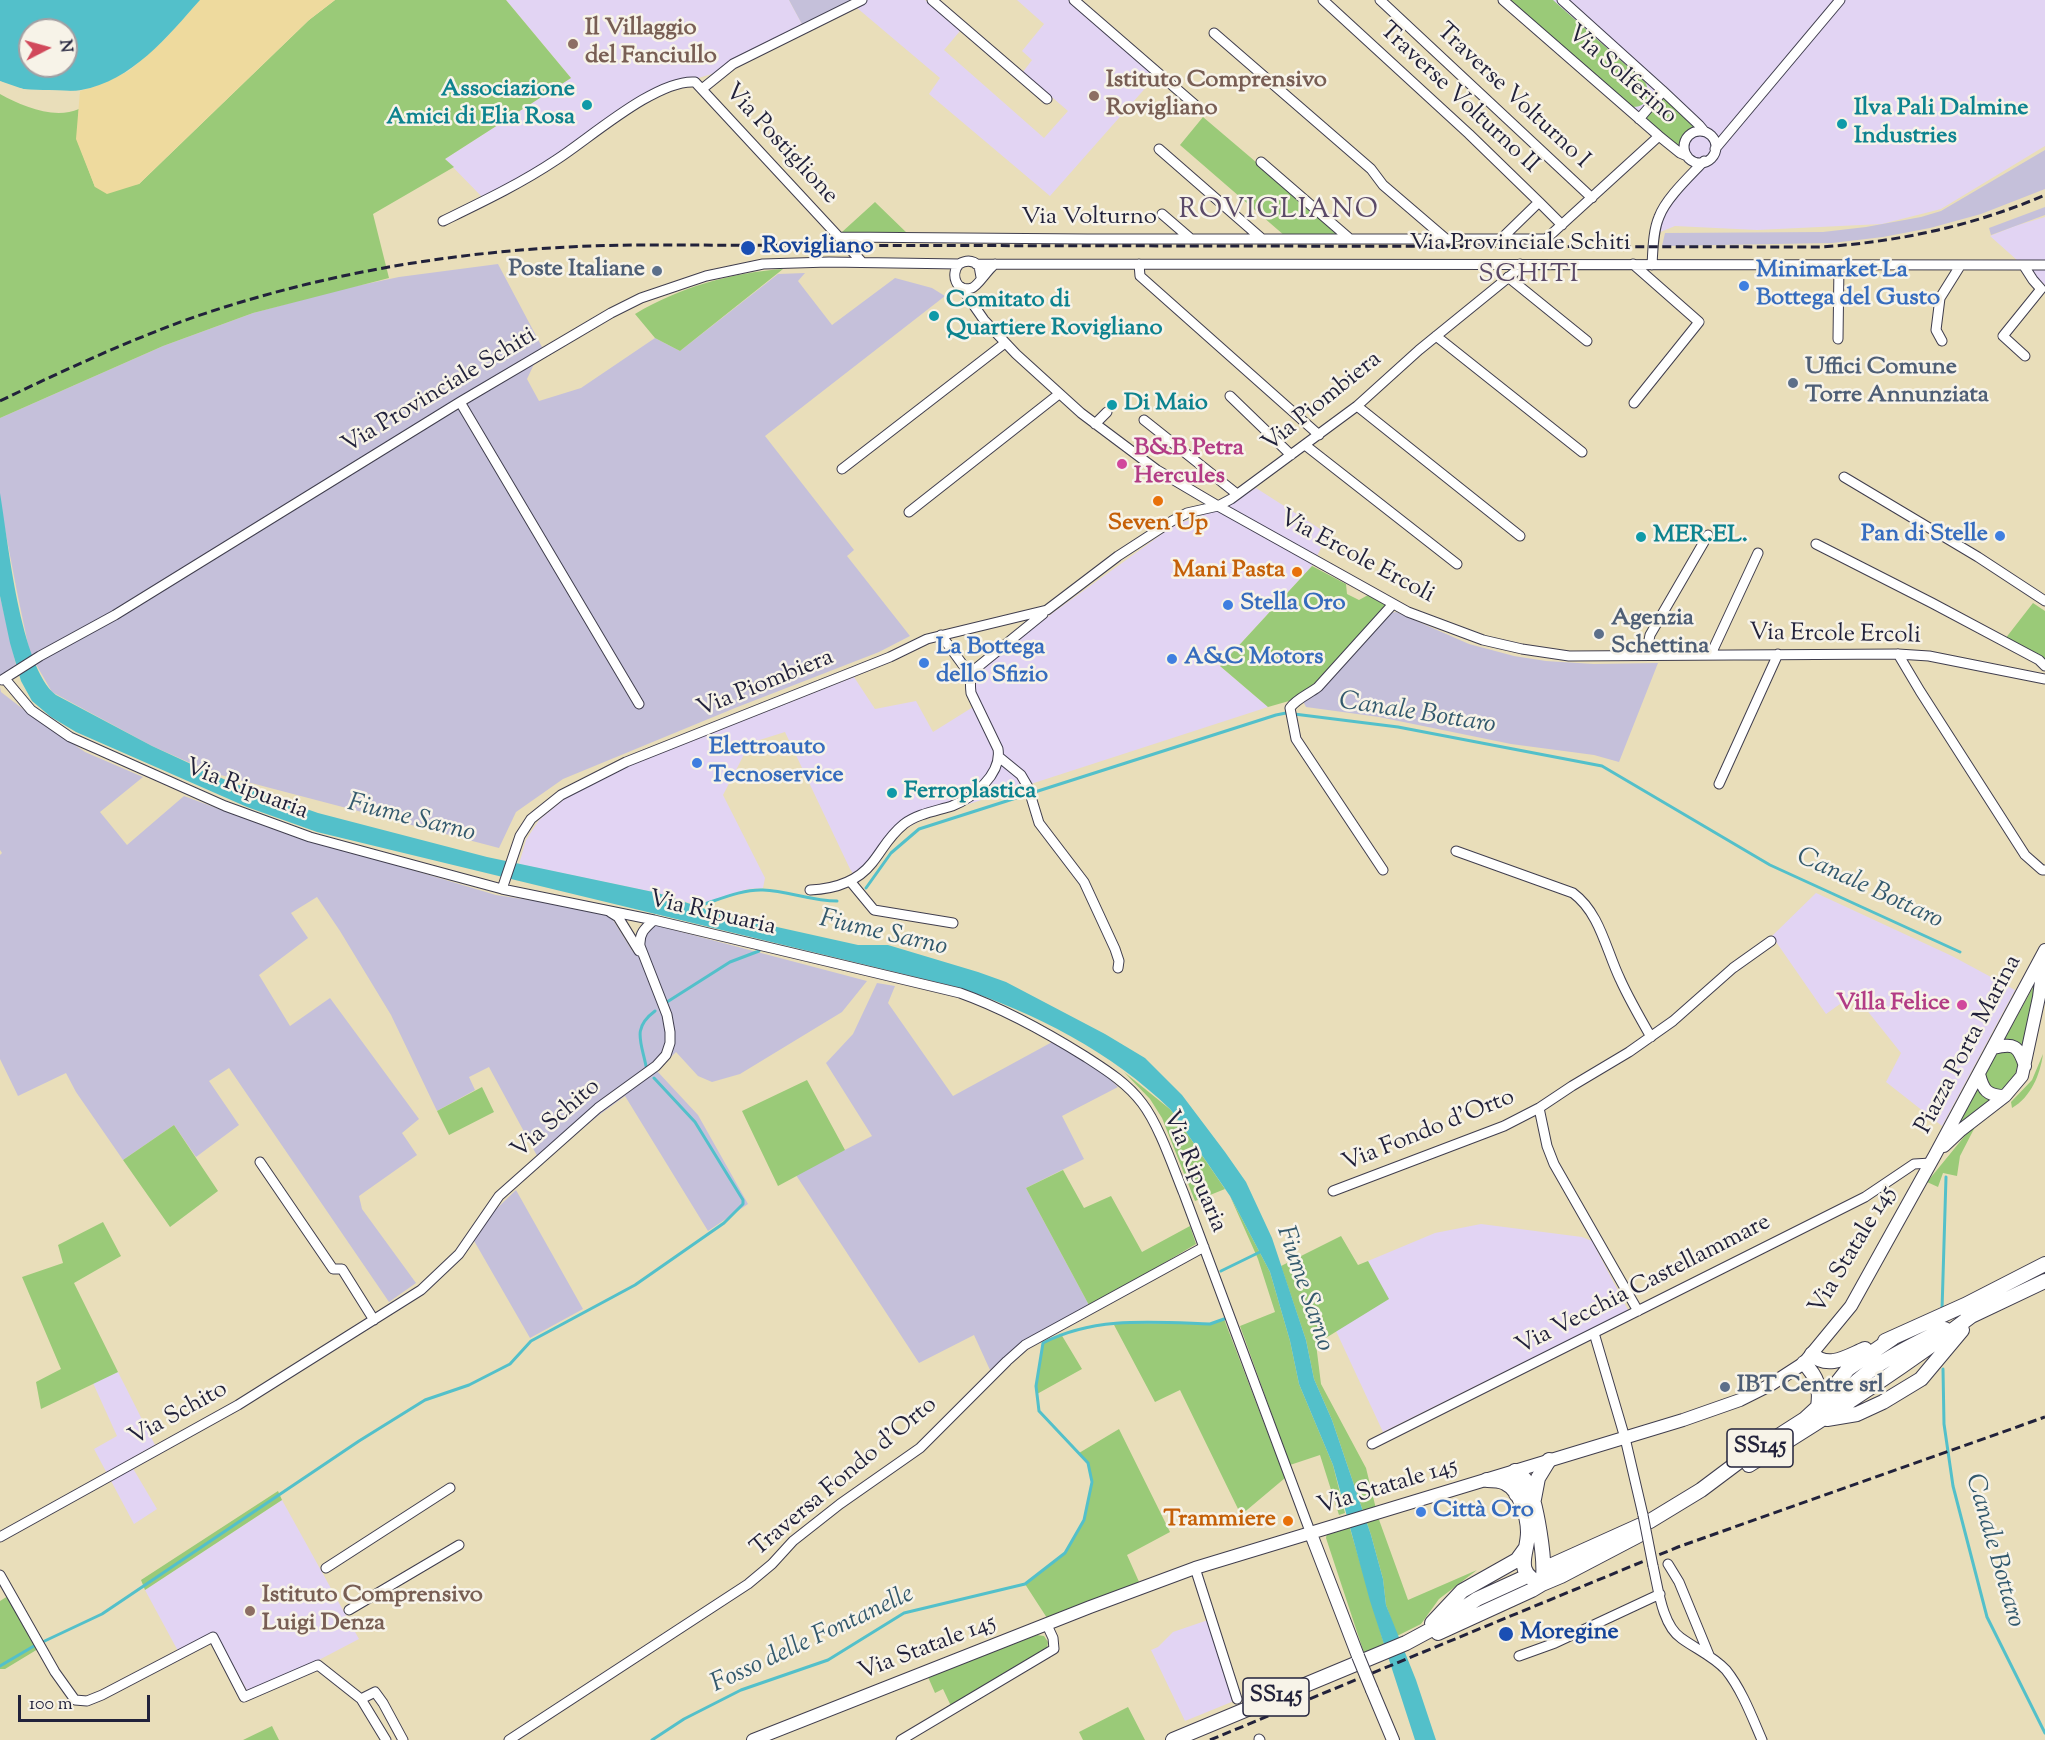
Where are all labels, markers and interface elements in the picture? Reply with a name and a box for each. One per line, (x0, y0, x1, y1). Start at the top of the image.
place label: Il Villaggio del Fanciullo (585, 16, 717, 72)
north arrow (18, 18, 78, 78)
street label: Traverse Volturno II (1372, 18, 1544, 180)
street label: Traverse Volturno I (1429, 18, 1595, 176)
street label: Via Solferino (1560, 20, 1682, 132)
marker: Il Villaggio del Fanciullo (566, 37, 580, 51)
text: N (52, 39, 77, 54)
place label: Istituto Comprensivo Rovigliano (1106, 68, 1327, 124)
place label: Associazione Amici di Elia Rosa (386, 77, 575, 133)
street label: Via Postiglione (717, 79, 843, 211)
marker: Istituto Comprensivo Rovigliano (1087, 89, 1101, 103)
place label: Ilva Pali Dalmine Industries (1854, 96, 2029, 152)
marker: Associazione Amici di Elia Rosa (580, 98, 594, 112)
marker: Ilva Pali Dalmine Industries (1835, 117, 1849, 131)
district label: ROVIGLIANO (1179, 196, 1379, 228)
street label: Via Volturno (1021, 205, 1157, 233)
street label: Via Provinciale Schiti (1409, 231, 1631, 259)
place label: Rovigliano (762, 234, 874, 262)
marker: Rovigliano (739, 239, 757, 257)
place label: Poste Italiane (509, 257, 645, 285)
place label: Minimarket La Bottega del Gusto (1756, 258, 1940, 314)
district label: SCHITI (1478, 261, 1580, 293)
marker: Poste Italiane (650, 264, 664, 278)
marker: Minimarket La Bottega del Gusto (1737, 279, 1751, 293)
place label: Comitato di Quartiere Rovigliano (946, 288, 1163, 344)
marker: Comitato di Quartiere Rovigliano (927, 309, 941, 323)
street label: Via Provinciale Schiti (338, 323, 542, 461)
street label: Via Piombiera (1258, 346, 1388, 460)
place label: Uffici Comune Torre Annunziata (1805, 355, 1989, 411)
marker: Uffici Comune Torre Annunziata (1786, 376, 1800, 390)
place label: Di Maio (1124, 391, 1208, 419)
marker: Di Maio (1105, 398, 1119, 412)
place label: B&B Petra Hercules (1134, 436, 1244, 492)
marker: B&B Petra Hercules (1115, 457, 1129, 471)
marker: Seven Up (1151, 494, 1165, 508)
street label: Via Ercole Ercoli (1273, 505, 1439, 611)
place label: Seven Up (1108, 511, 1208, 539)
place label: Pan di Stelle (1861, 522, 1988, 550)
place label: MER.EL. (1653, 523, 1748, 551)
marker: Pan di Stelle (1993, 529, 2007, 543)
marker: MER.EL. (1634, 530, 1648, 544)
place label: Mani Pasta (1173, 558, 1285, 586)
marker: Mani Pasta (1290, 565, 1304, 579)
place label: Stella Oro (1240, 591, 1346, 619)
marker: Stella Oro (1221, 598, 1235, 612)
place label: Agenzia Schettina (1611, 606, 1709, 662)
street label: Via Ercole Ercoli (1749, 620, 1921, 652)
marker: Agenzia Schettina (1592, 627, 1606, 641)
place label: La Bottega dello Sfizio (936, 635, 1048, 691)
street label: Via Piombiera (694, 645, 838, 725)
place label: A&C Motors (1184, 645, 1323, 673)
marker: A&C Motors (1165, 652, 1179, 666)
marker: La Bottega dello Sfizio (917, 656, 931, 670)
water label: Canale Bottaro (1336, 687, 1498, 743)
place label: Elettroauto Tecnoservice (709, 735, 844, 791)
street label: Via Ripuaria (180, 754, 312, 828)
marker: Elettroauto Tecnoservice (690, 756, 704, 770)
place label: Ferroplastica (904, 779, 1036, 807)
marker: Ferroplastica (885, 786, 899, 800)
water label: Fiume Sarno (344, 789, 478, 851)
water label: Canale Bottaro (1791, 842, 1947, 938)
street label: Via Ripuaria (646, 886, 778, 944)
water label: Fiume Sarno (816, 905, 950, 965)
street label: Piazza Porta Marina (1911, 951, 2029, 1139)
place label: Villa Felice (1836, 991, 1950, 1019)
marker: Villa Felice (1955, 998, 1969, 1012)
street label: Via Schito (507, 1074, 607, 1166)
street label: Via Fondo d'Orto (1339, 1084, 1519, 1180)
street label: Via Ripuaria (1154, 1107, 1232, 1237)
street label: Via Statale 145 (1804, 1182, 1904, 1320)
street label: Via Vecchia Castellammare (1512, 1209, 1776, 1363)
water label: Fiume Sarno (1267, 1222, 1339, 1356)
place label: IBT Centre srl (1737, 1373, 1884, 1401)
street label: Via Schito (125, 1376, 233, 1454)
marker: IBT Centre srl (1718, 1380, 1732, 1394)
street label: Traversa Fondo d'Orto (746, 1392, 944, 1564)
road number: SS145 (1727, 1429, 1793, 1467)
street label: Via Statale 145 (1315, 1453, 1461, 1523)
water label: Canale Bottaro (1956, 1471, 2030, 1631)
place label: Città Oro (1433, 1498, 1534, 1526)
marker: Città Oro (1414, 1505, 1428, 1519)
place label: Trammiere (1163, 1507, 1276, 1535)
marker: Trammiere (1281, 1514, 1295, 1528)
water label: Fosso delle Fontanelle (707, 1580, 919, 1702)
place label: Istituto Comprensivo Luigi Denza (262, 1583, 483, 1639)
marker: Istituto Comprensivo Luigi Denza (243, 1604, 257, 1618)
street label: Via Statale 145 (855, 1610, 1001, 1688)
place label: Moregine (1520, 1620, 1619, 1648)
marker: Moregine (1497, 1625, 1515, 1643)
road number: SS145 (1243, 1678, 1309, 1716)
scale bar (21, 1683, 153, 1721)
text: 100 m (29, 1692, 73, 1718)

